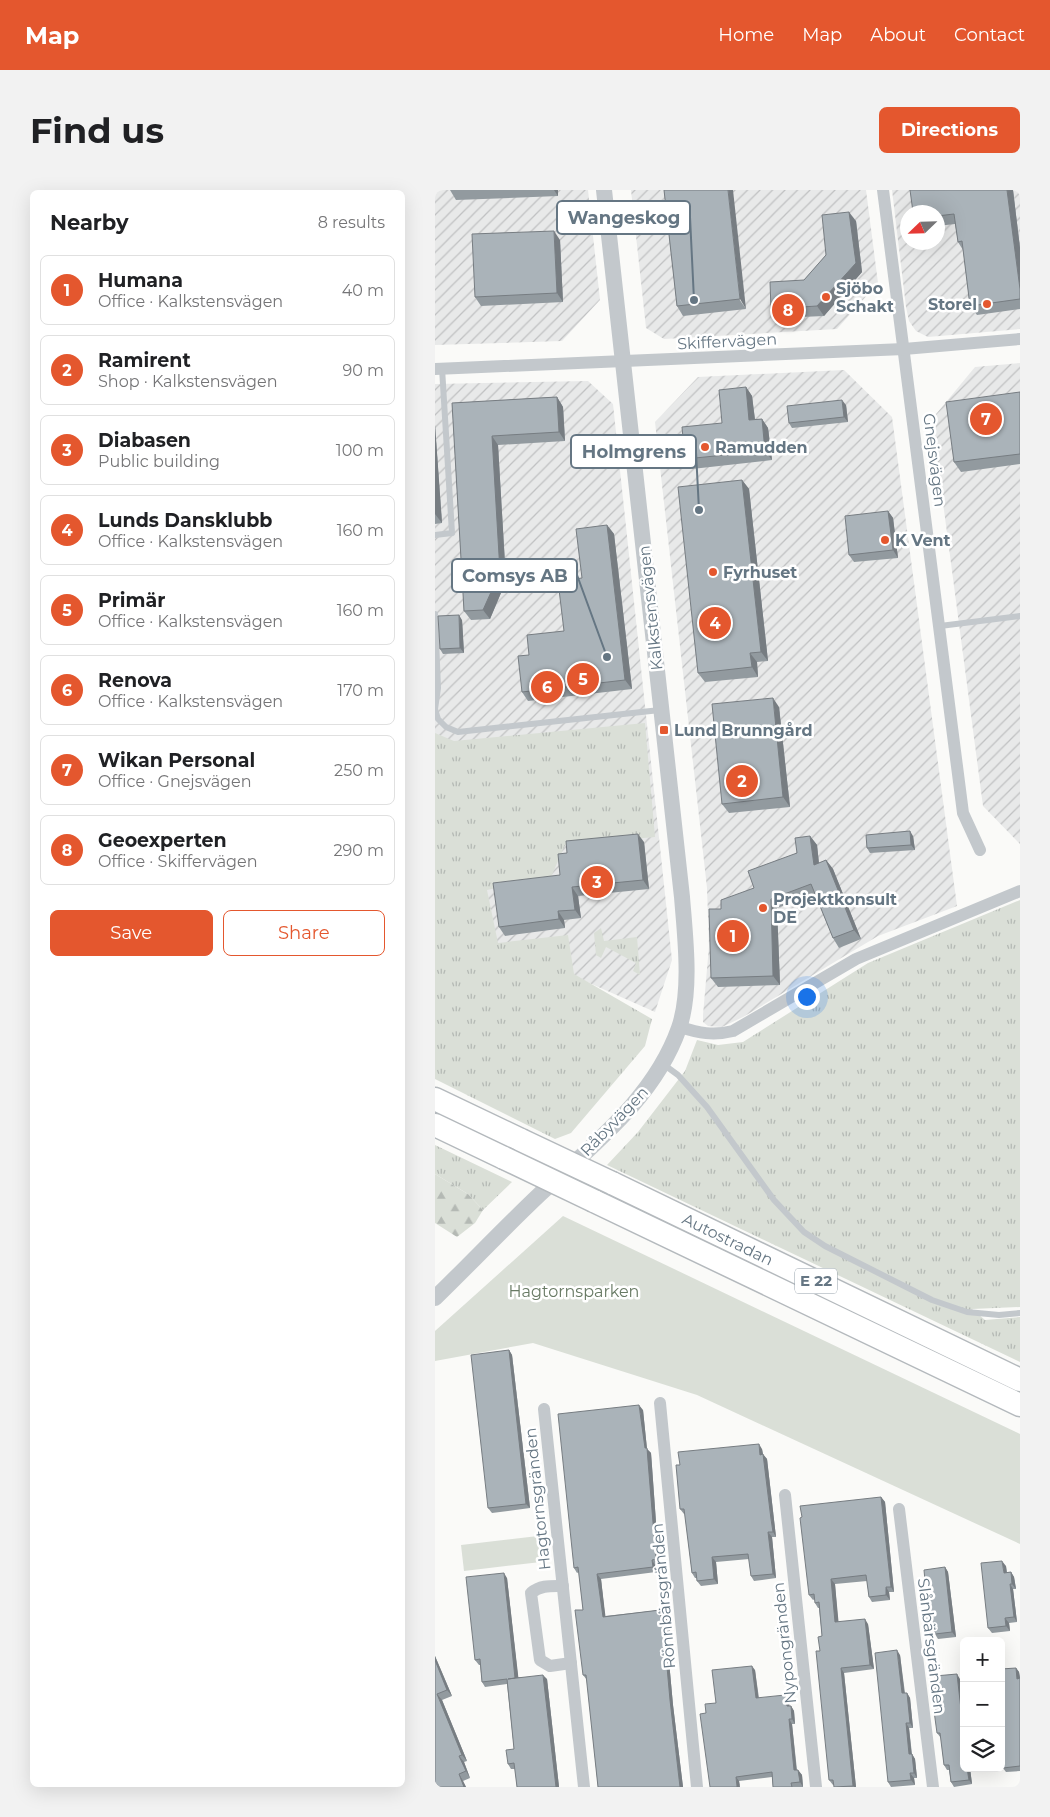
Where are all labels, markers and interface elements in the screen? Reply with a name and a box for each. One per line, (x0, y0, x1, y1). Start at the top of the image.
text: Map (25, 21, 79, 50)
text: Home (718, 24, 774, 46)
text: Map (802, 24, 842, 46)
text: About (870, 24, 926, 46)
text: Contact (954, 24, 1025, 46)
button: Directions (879, 107, 1020, 153)
text: Find us (30, 109, 164, 152)
callout: Wangeskog (557, 201, 690, 234)
north arrow (900, 205, 945, 250)
text: Wangeskog (568, 207, 680, 229)
text: Nearby (50, 210, 129, 235)
text: 8 results (318, 213, 385, 232)
text: Humana (98, 269, 183, 292)
place label: Sjöbo Schakt (836, 279, 894, 316)
text: 1 (64, 281, 70, 300)
text: 40 m (342, 281, 384, 300)
pin: 8 (772, 291, 804, 329)
marker: Sjöbo Schakt (820, 291, 832, 303)
text: Office · Kalkstensvägen (98, 292, 283, 311)
place label: Storel (928, 295, 977, 314)
marker: Storel (981, 298, 993, 310)
street label: Skiffervägen (677, 329, 777, 354)
text: Ramirent (98, 349, 191, 372)
text: 2 (62, 361, 72, 380)
text: 90 m (342, 361, 384, 380)
text: Shop · Kalkstensvägen (98, 372, 278, 391)
pin: 7 (970, 400, 1002, 438)
street label: Gnejsvägen (919, 412, 950, 508)
text: Diabasen (98, 429, 191, 452)
callout: Holmgrens (571, 435, 696, 468)
place label: Ramudden (715, 438, 808, 457)
text: 3 (62, 441, 72, 460)
text: 100 m (336, 441, 384, 460)
text: Holmgrens (582, 441, 687, 463)
marker: Ramudden (699, 441, 711, 453)
text: Public building (98, 452, 220, 471)
text: Lunds Dansklubb (98, 509, 272, 532)
text: 4 (61, 521, 73, 540)
text: 160 m (337, 521, 384, 540)
place label: K Vent (895, 531, 951, 550)
text: Office · Kalkstensvägen (98, 532, 283, 551)
marker: K Vent (879, 534, 891, 546)
street label: Kalkstensvägen (634, 545, 667, 671)
callout: Comsys AB (452, 559, 577, 592)
place label: Fyrhuset (723, 563, 797, 582)
text: Comsys AB (462, 565, 568, 587)
marker: Fyrhuset (707, 566, 719, 578)
text: Primär (98, 589, 165, 612)
text: 5 (62, 601, 72, 620)
text: 160 m (337, 601, 384, 620)
pin: 4 (699, 604, 731, 642)
text: Office · Kalkstensvägen (98, 612, 283, 631)
pin: 5 (567, 660, 599, 698)
pin: 6 (531, 668, 563, 706)
text: Renova (98, 669, 172, 692)
text: 6 (62, 681, 72, 700)
text: 170 m (337, 681, 384, 700)
text: Office · Kalkstensvägen (98, 692, 283, 711)
place label: Lund Brunngård (674, 721, 813, 740)
marker: Lund Brunngård (658, 724, 670, 736)
text: Wikan Personal (98, 749, 255, 772)
text: 7 (62, 761, 72, 780)
text: 250 m (334, 761, 384, 780)
pin: 2 (726, 762, 758, 800)
text: Office · Gnejsvägen (98, 772, 252, 791)
text: Geoexperten (98, 829, 227, 852)
text: 8 (62, 841, 72, 860)
text: 290 m (333, 841, 384, 860)
text: Office · Skiffervägen (98, 852, 258, 871)
pin: 3 (581, 863, 613, 901)
place label: Projektkonsult DE (773, 890, 897, 927)
marker: Projektkonsult DE (757, 902, 769, 914)
button: Save (50, 910, 213, 956)
button: Share (223, 910, 385, 956)
pin: 1 (717, 917, 749, 955)
your location (794, 984, 820, 1010)
street label: Råbyvägen (576, 1083, 652, 1160)
street label: Autostradan (679, 1209, 776, 1270)
road number: E 22 (795, 1268, 837, 1294)
park label: Hagtornsparken (509, 1282, 639, 1301)
street label: Hagtornsgränden (521, 1427, 554, 1571)
street label: Rönnbärsgränden (648, 1522, 679, 1669)
street label: Slånbärsgränden (914, 1577, 949, 1715)
street label: Nypongränden (769, 1581, 800, 1704)
map controls (960, 1637, 1005, 1772)
button: + (960, 1637, 1005, 1682)
button: − (960, 1682, 1005, 1727)
button: layers (960, 1727, 1005, 1772)

